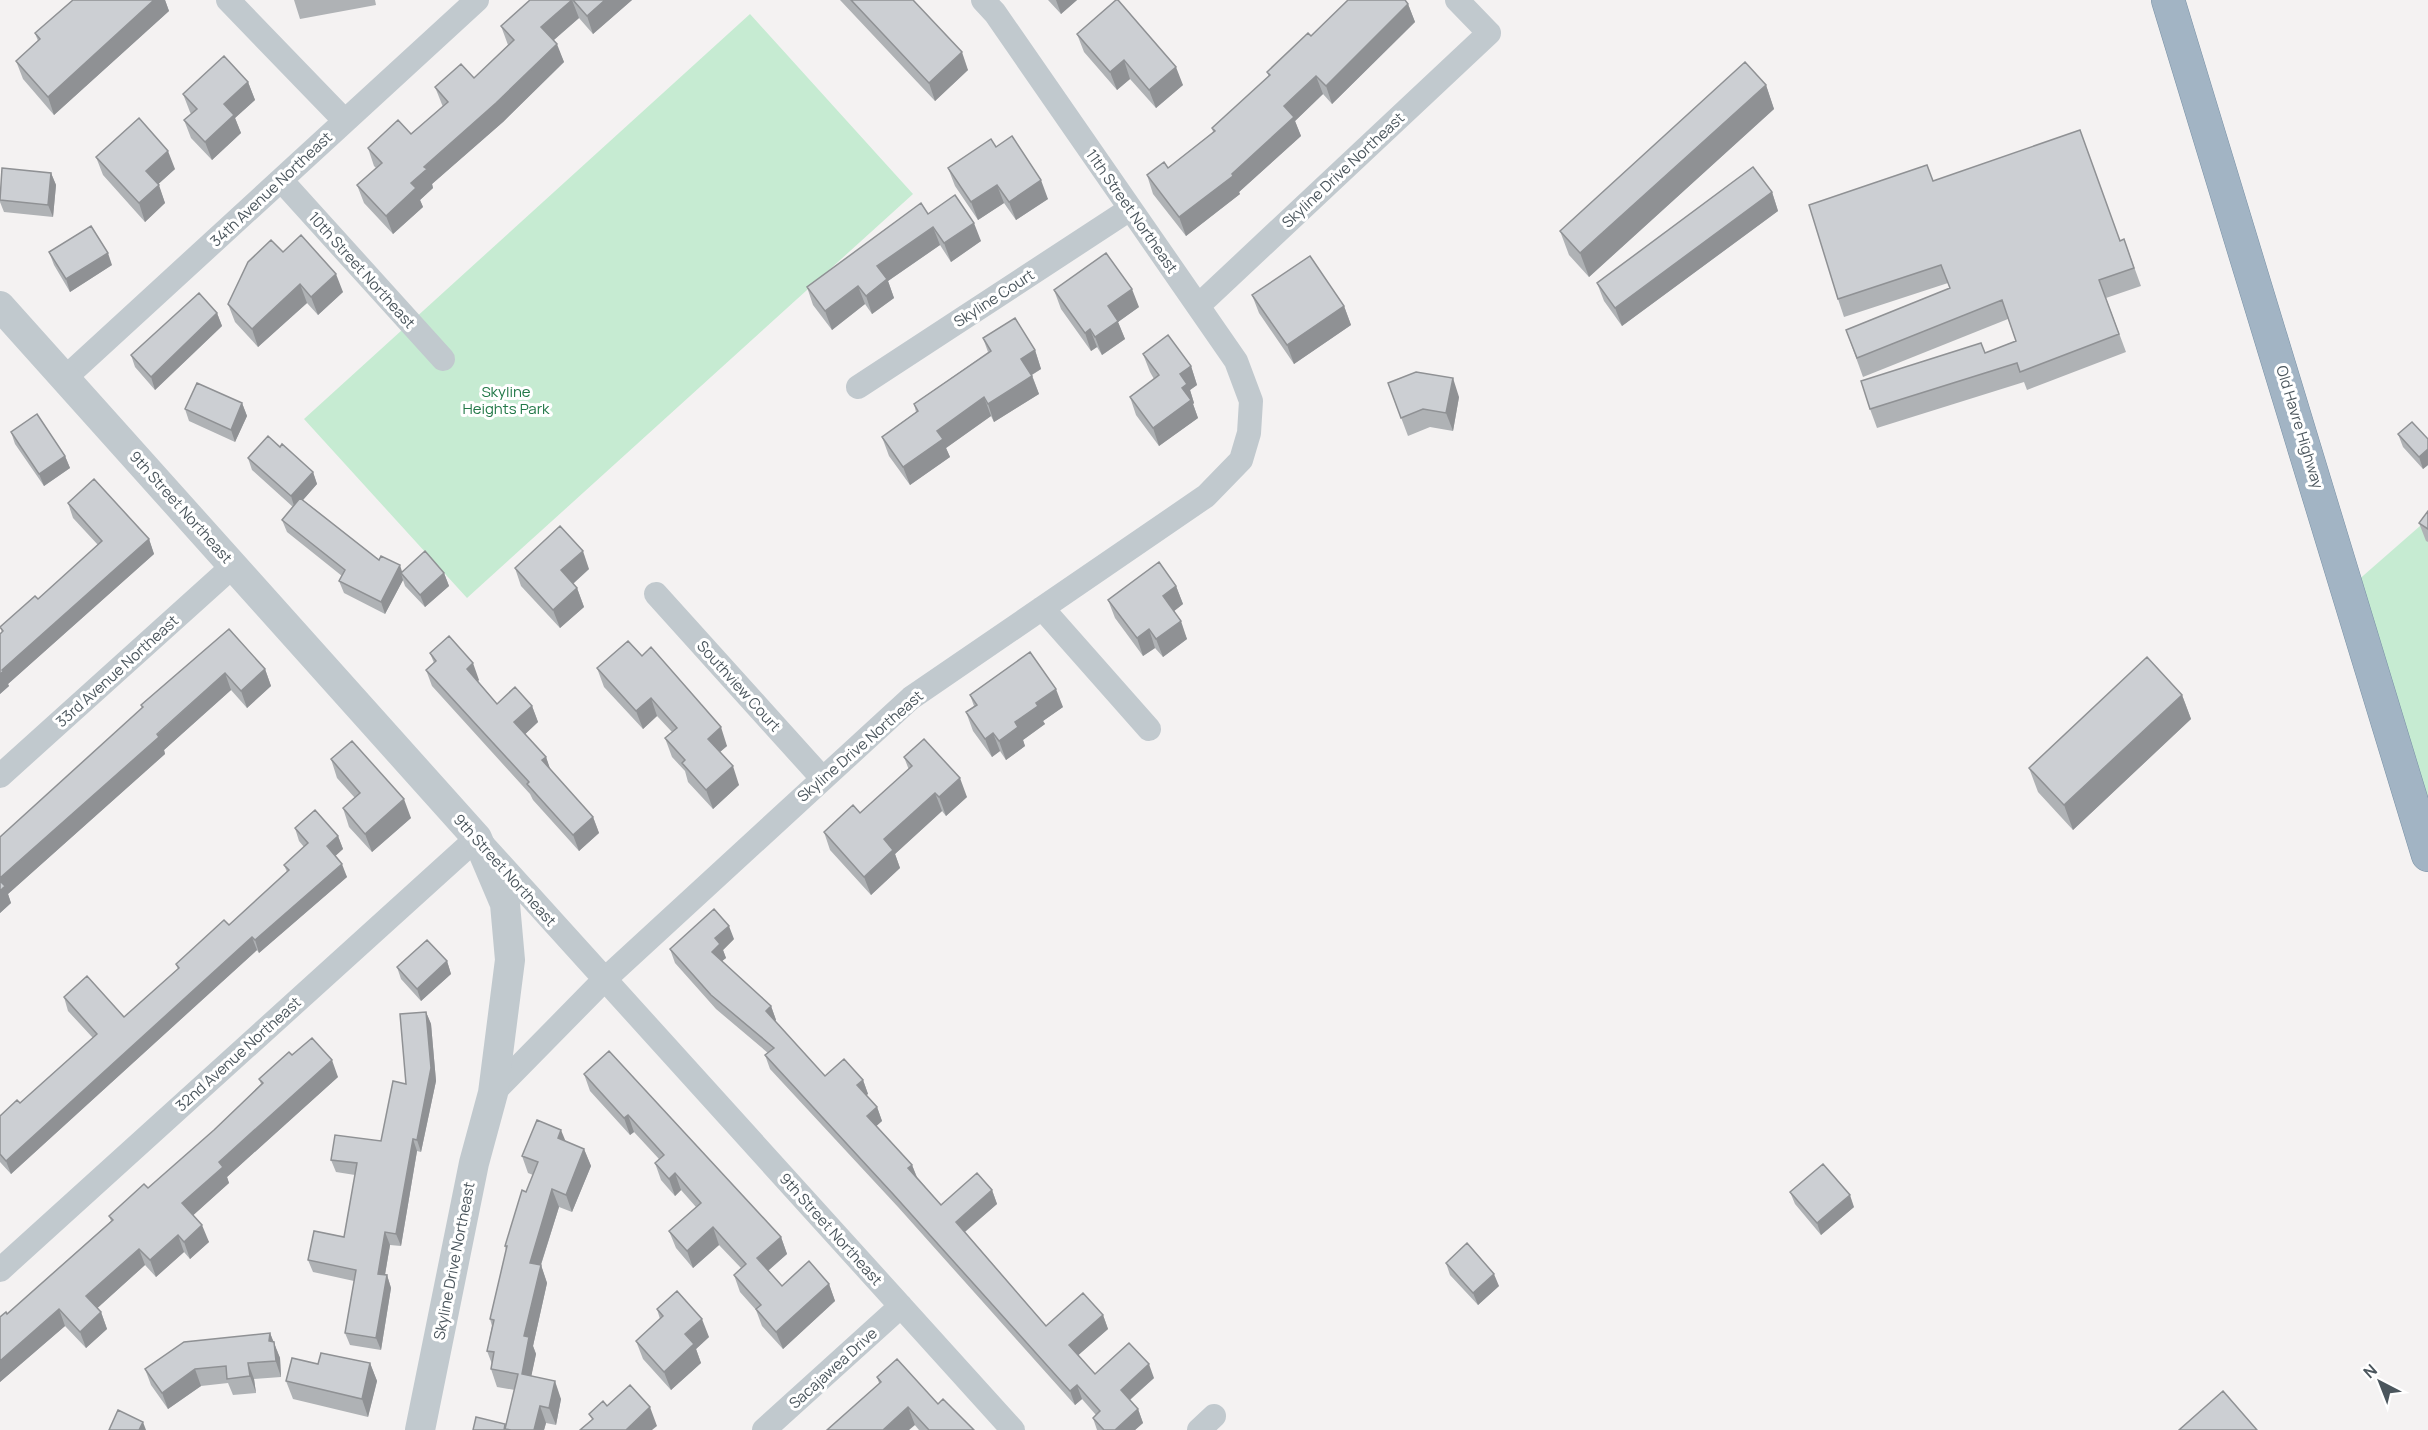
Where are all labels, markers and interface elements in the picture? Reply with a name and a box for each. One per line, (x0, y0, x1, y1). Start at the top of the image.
street label: Skyline Drive Northeast (1277, 108, 1409, 232)
street label: 34th Avenue Northeast (205, 127, 337, 251)
street label: 11th Street Northeast (1081, 145, 1183, 277)
street label: 10th Street Northeast (304, 207, 420, 333)
street label: Skyline Court (950, 264, 1038, 332)
street label: Old Havre Highway (2271, 363, 2329, 491)
park label: Skyline Heights Park (462, 381, 550, 419)
street label: 9th Street Northeast (125, 446, 237, 568)
street label: 33rd Avenue Northeast (51, 610, 183, 732)
street label: Southview Court (692, 636, 786, 736)
street label: Skyline Drive Northeast (793, 685, 927, 807)
street label: 9th Street Northeast (449, 809, 561, 931)
street label: 32nd Avenue Northeast (171, 992, 305, 1116)
street label: 9th Street Northeast (775, 1168, 887, 1290)
street label: Skyline Drive Northeast (428, 1180, 480, 1342)
street label: Sacajawea Drive (784, 1323, 882, 1413)
north arrow (2350, 1352, 2410, 1412)
text: N (2358, 1359, 2382, 1383)

